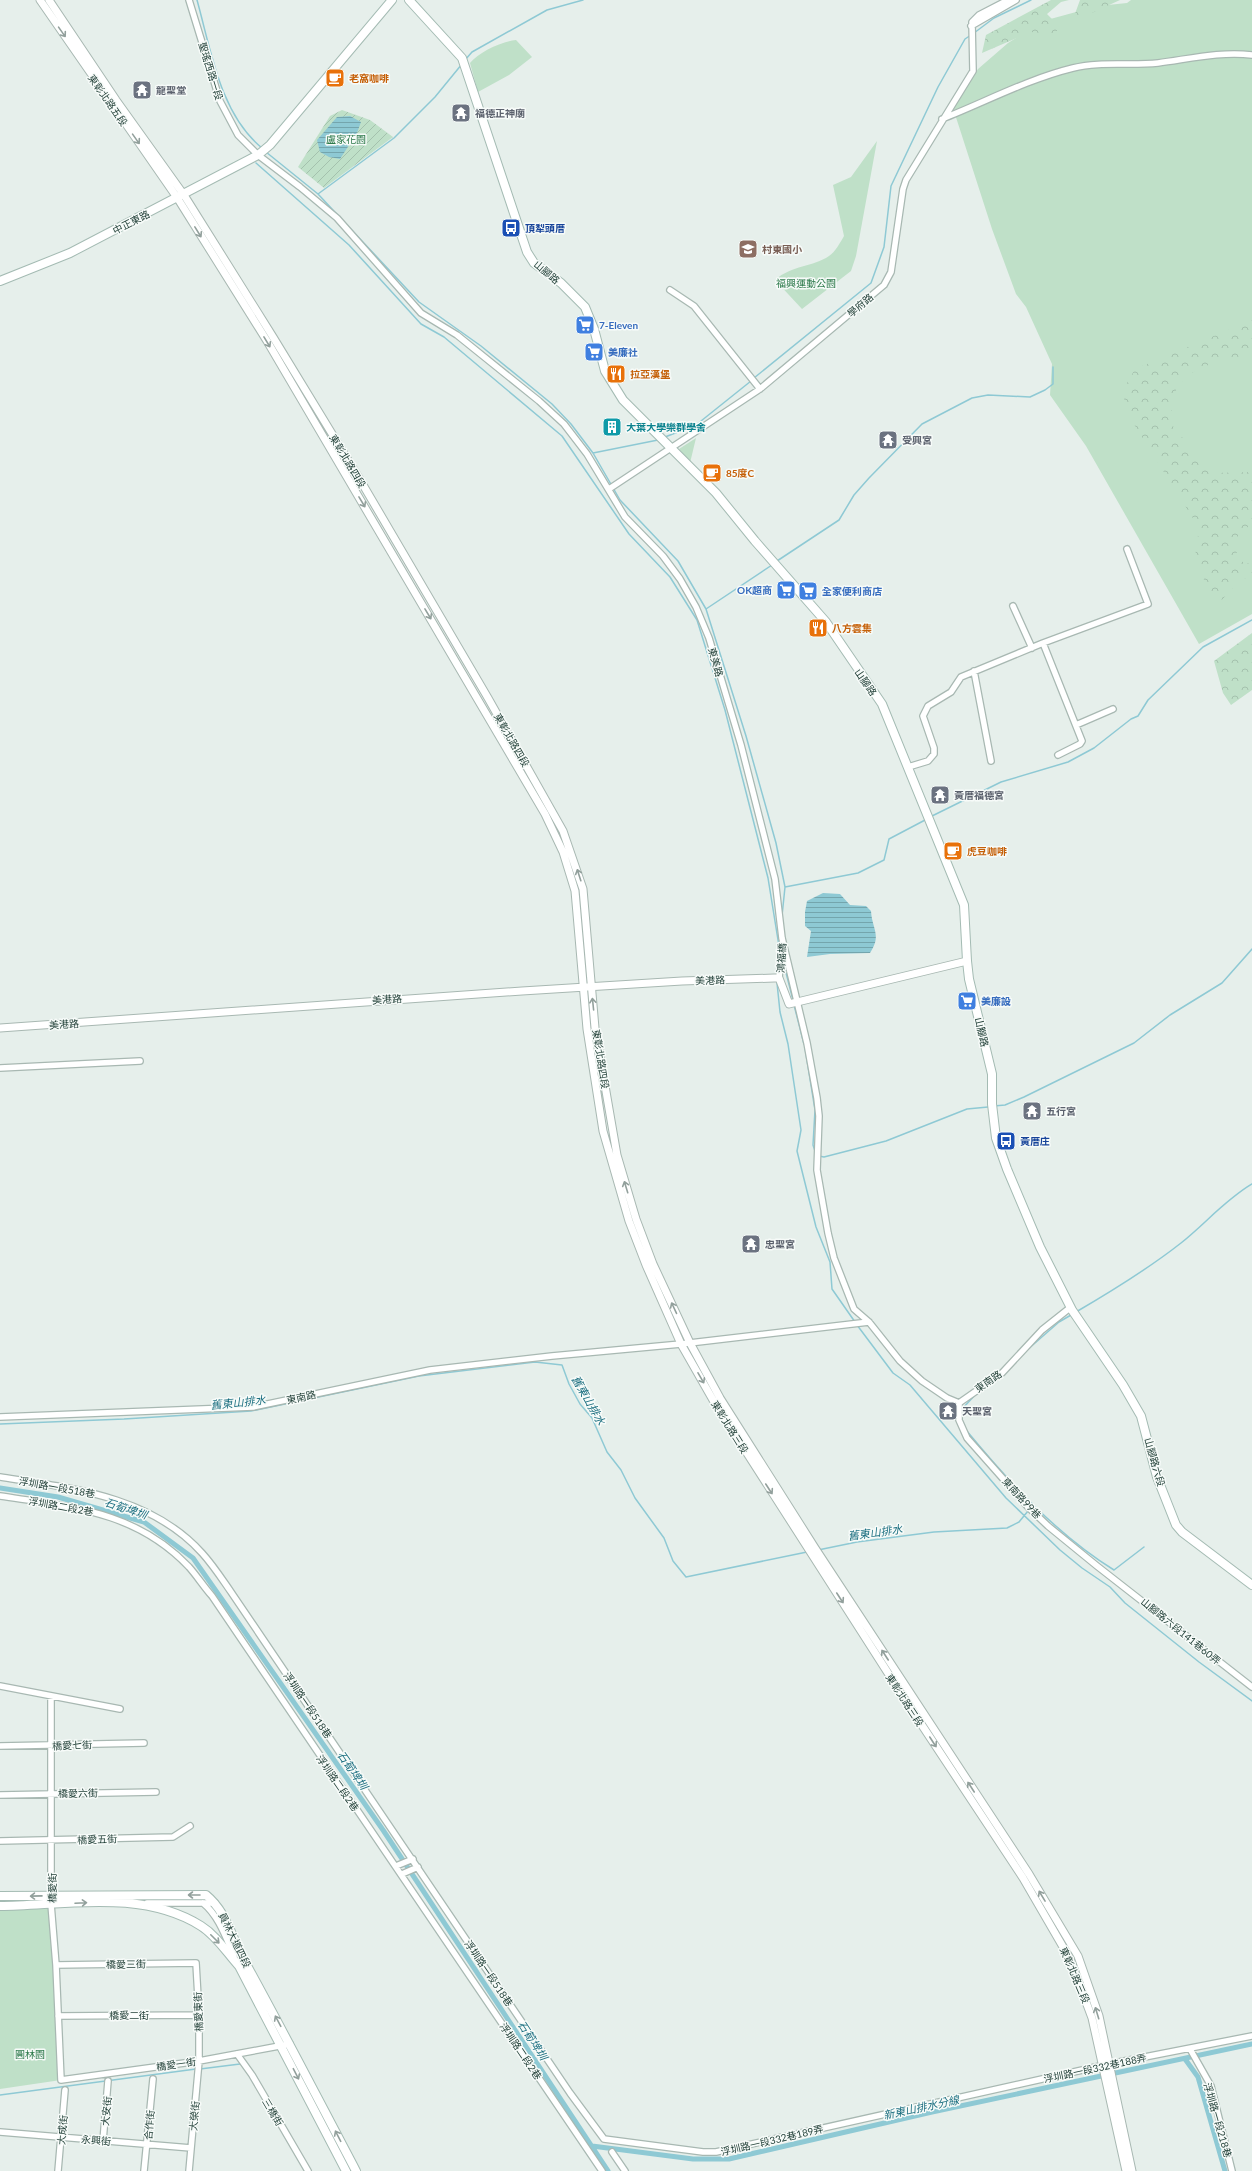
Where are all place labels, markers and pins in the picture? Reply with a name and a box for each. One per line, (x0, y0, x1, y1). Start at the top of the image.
cafe icon: 老窩咖啡 (324, 67, 346, 89)
place label: 老窩咖啡 (349, 72, 389, 84)
temple icon: 龍聖堂 (131, 79, 153, 101)
place label: 龍聖堂 (156, 84, 186, 96)
temple icon: 福德正神廟 (450, 102, 472, 124)
place label: 福德正神廟 (475, 107, 525, 119)
bus stop icon: 頂犁頭厝 (500, 217, 522, 239)
place label: 頂犁頭厝 (525, 222, 565, 234)
school or university icon: 村東國小 (737, 238, 759, 260)
place label: 村東國小 (762, 243, 803, 255)
supermarket icon: 7-Eleven (574, 314, 596, 336)
place label: 7-Eleven (599, 319, 638, 331)
supermarket icon: 美廉社 (583, 341, 605, 363)
place label: 美廉社 (608, 346, 638, 358)
restaurant icon: 拉亞漢堡 (605, 363, 627, 385)
place label: 拉亞漢堡 (630, 368, 671, 380)
building icon: 大葉大學樂群學舍 (601, 416, 623, 438)
place label: 大葉大學樂群學舍 (626, 421, 706, 433)
temple icon: 受興宮 (877, 429, 899, 451)
place label: 受興宮 (902, 434, 932, 446)
cafe icon: 85度C (701, 462, 723, 484)
place label: 85度C (726, 467, 755, 479)
supermarket icon: OK超商 (775, 579, 797, 601)
supermarket icon: 全家便利商店 (797, 580, 819, 602)
place label: OK超商 (737, 584, 772, 596)
place label: 全家便利商店 (822, 585, 882, 597)
restaurant icon: 八方雲集 (807, 617, 829, 639)
place label: 八方雲集 (832, 622, 872, 634)
temple icon: 黃厝福德宮 (929, 784, 951, 806)
place label: 黃厝福德宮 (954, 789, 1004, 801)
cafe icon: 虎豆咖啡 (942, 840, 964, 862)
place label: 虎豆咖啡 (967, 845, 1007, 857)
supermarket icon: 美廉設 (956, 990, 978, 1012)
place label: 美廉設 (981, 995, 1011, 1007)
temple icon: 五行宮 (1021, 1100, 1043, 1122)
place label: 五行宮 (1046, 1105, 1076, 1117)
bus stop icon: 黃厝庄 (995, 1130, 1017, 1152)
place label: 黃厝庄 (1020, 1135, 1050, 1147)
temple icon: 忠聖宮 (740, 1233, 762, 1255)
place label: 忠聖宮 (765, 1238, 795, 1250)
temple icon: 天聖宮 (937, 1400, 959, 1422)
place label: 天聖宮 (962, 1405, 992, 1417)

